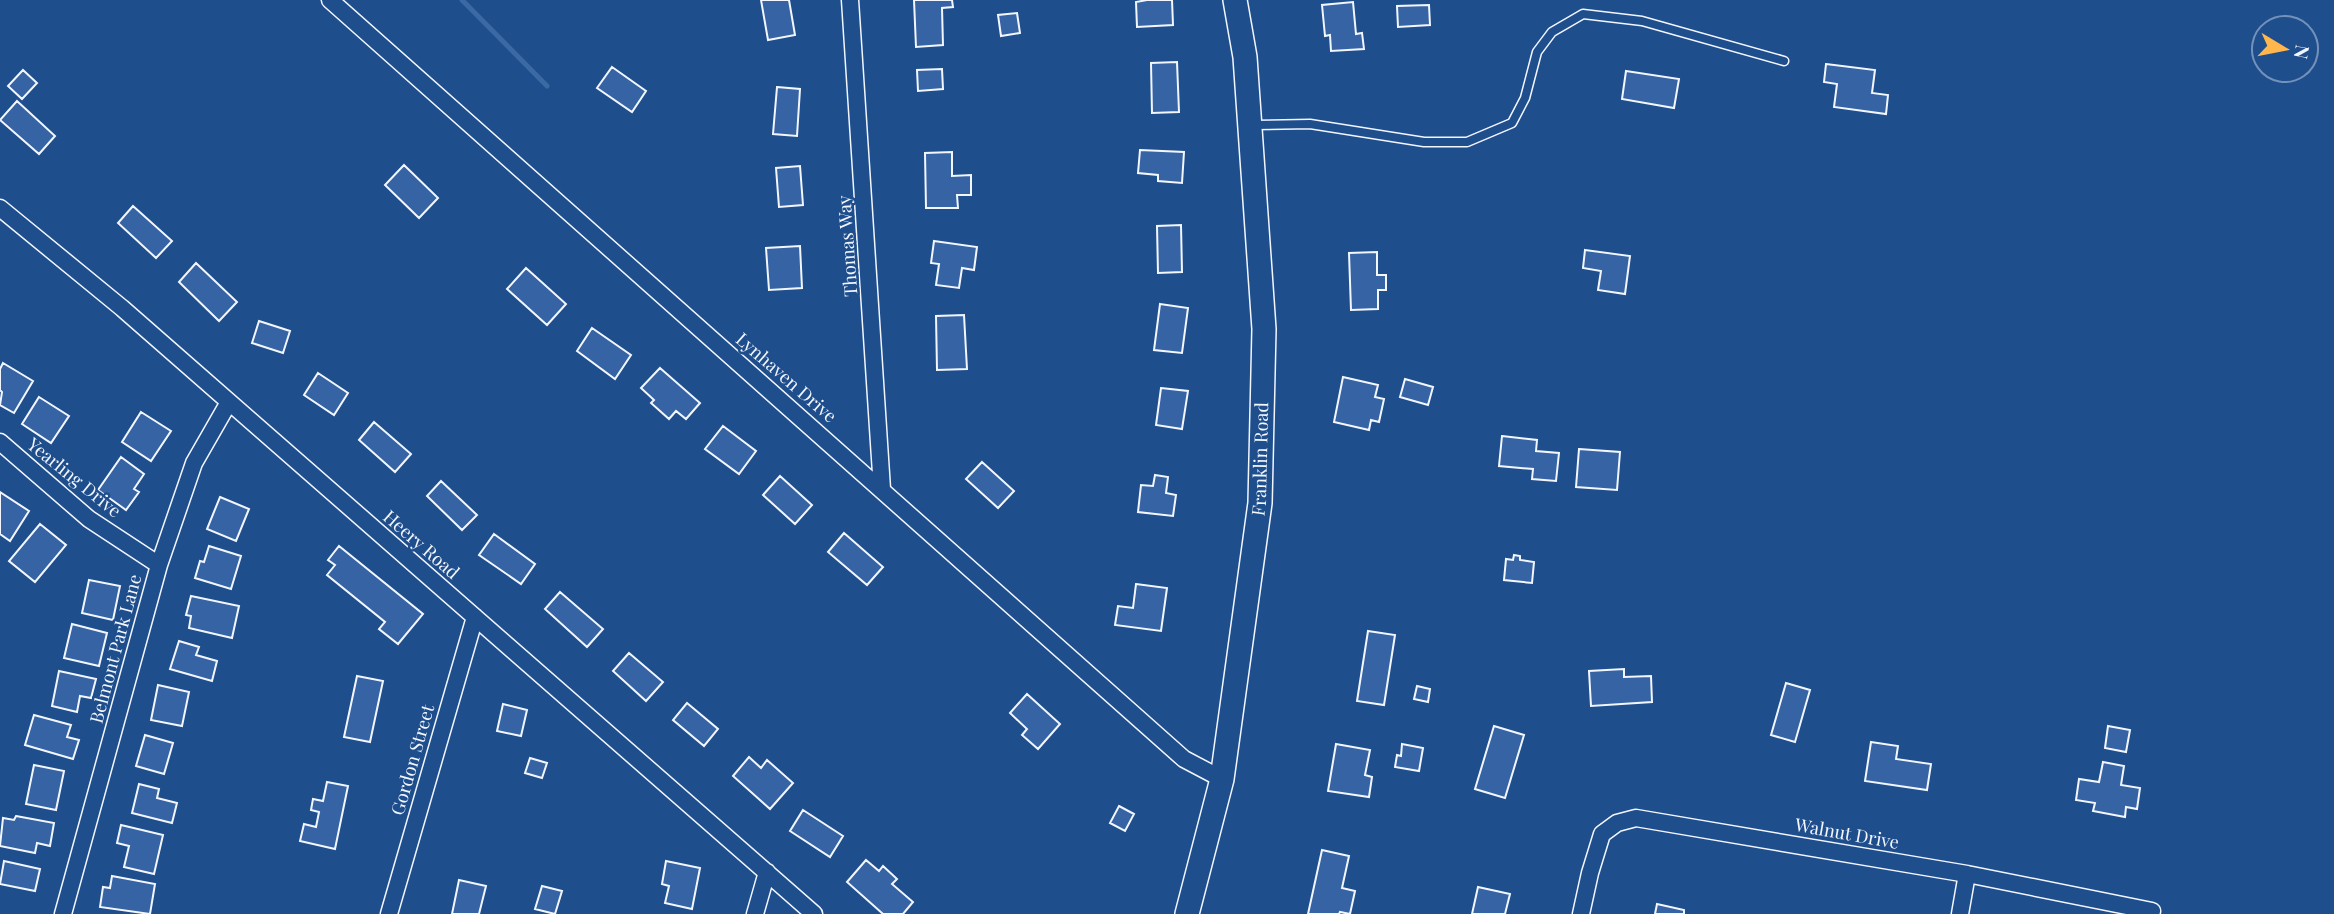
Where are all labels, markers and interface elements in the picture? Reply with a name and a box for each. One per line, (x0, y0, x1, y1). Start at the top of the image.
north arrow (2250, 14, 2320, 84)
text: N (2289, 43, 2317, 61)
street label: Thomas Way (831, 194, 863, 298)
street label: Lynhaven Drive (731, 327, 842, 428)
street label: Franklin Road (1245, 401, 1273, 517)
street label: Yearling Drive (22, 431, 127, 522)
street label: Heery Road (378, 504, 465, 584)
street label: Belmont Park Lane (84, 572, 146, 726)
street label: Gordon Street (385, 701, 439, 818)
street label: Walnut Drive (1792, 812, 1901, 854)

